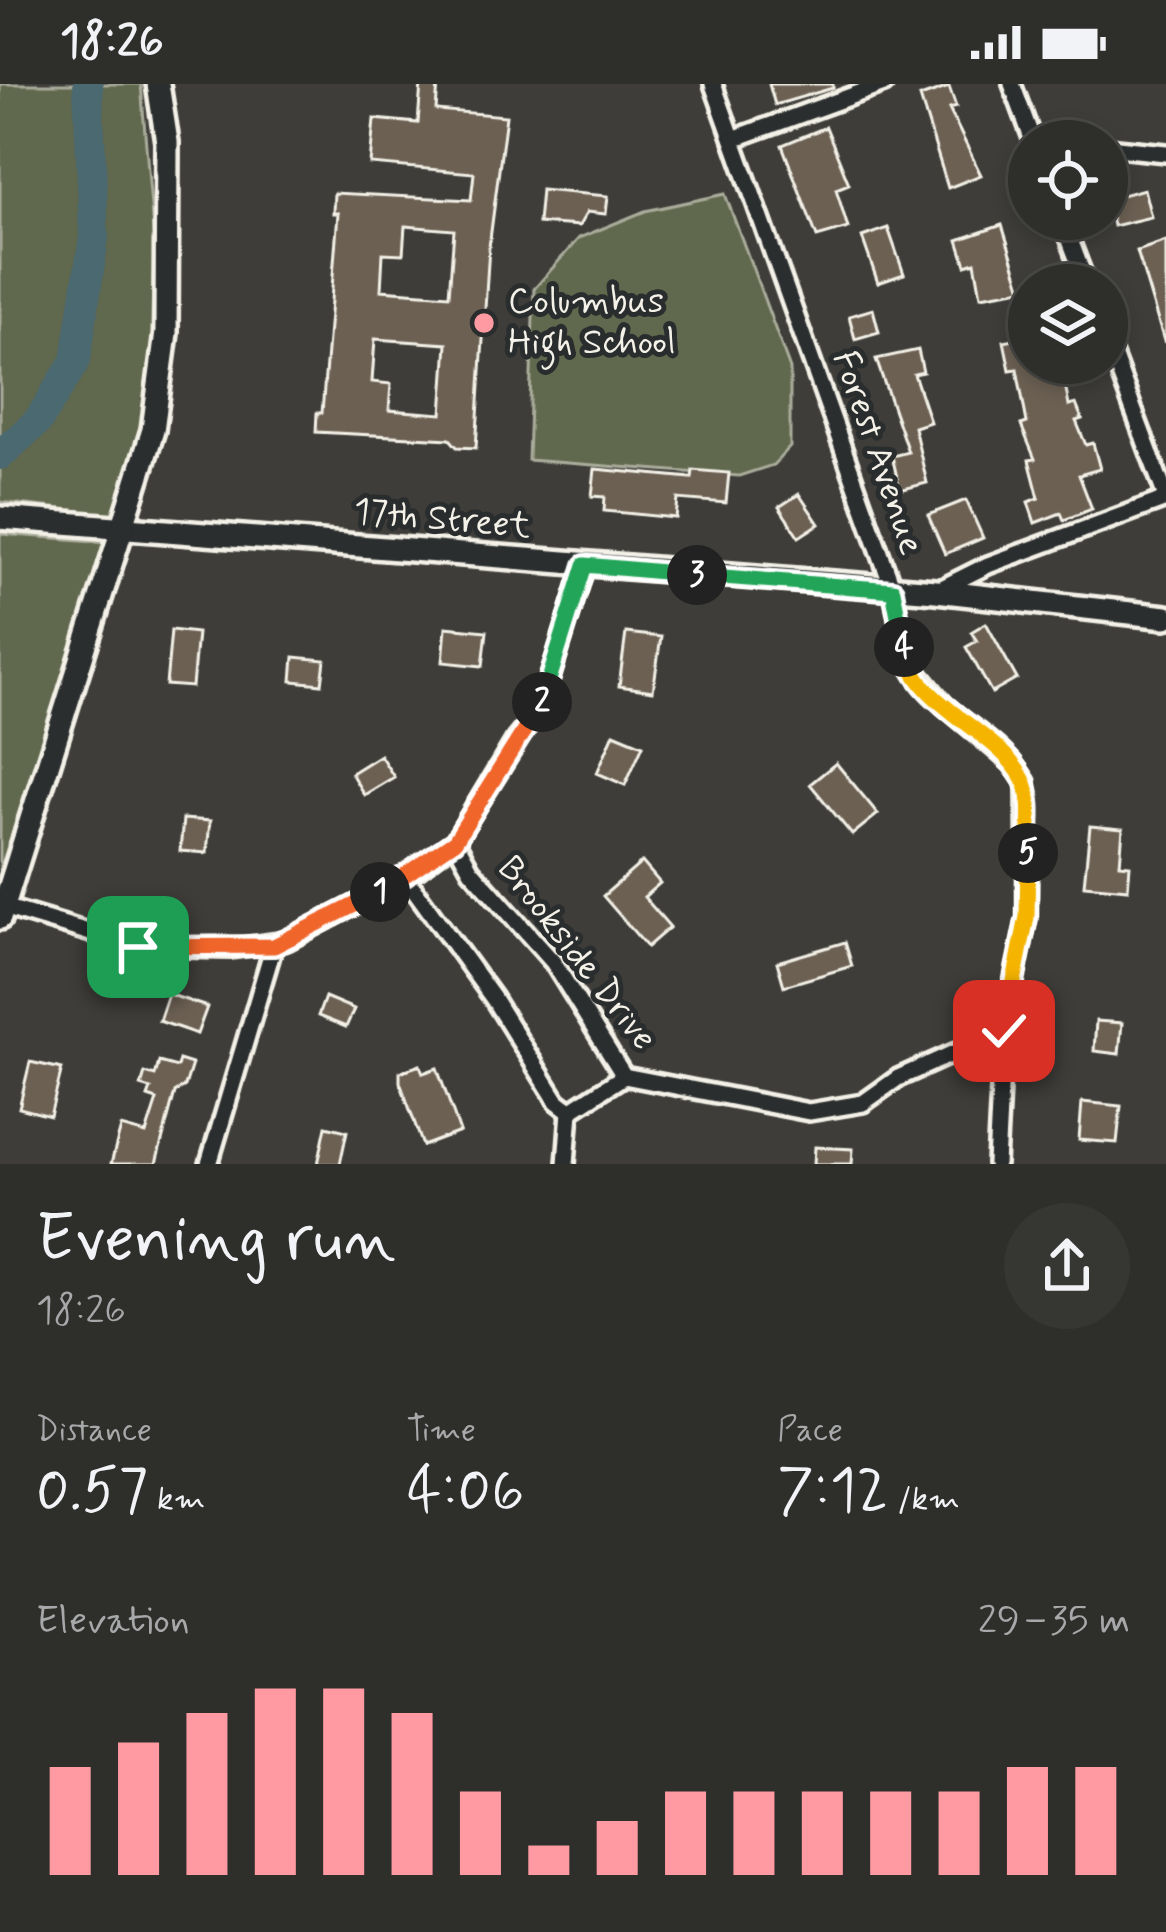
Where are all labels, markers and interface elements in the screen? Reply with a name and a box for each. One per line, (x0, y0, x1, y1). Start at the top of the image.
text: 18:26 (60, 13, 164, 72)
map controls (1008, 120, 1128, 384)
button: locate (1008, 120, 1128, 240)
button: layers (1008, 264, 1128, 384)
place label: Columbus High School (508, 279, 676, 370)
marker: Columbus High School (471, 310, 497, 336)
street label: Forest Avenue (820, 345, 934, 561)
street label: 17th Street (352, 489, 532, 551)
pin: 3 (667, 545, 727, 605)
text: 3 (690, 553, 704, 597)
pin: 4 (874, 617, 934, 677)
text: 4 (894, 625, 914, 669)
pin: 2 (512, 672, 572, 732)
text: 2 (534, 680, 550, 724)
pin: 5 (998, 823, 1058, 883)
text: 5 (1018, 831, 1038, 875)
street label: Brookside Drive (485, 847, 667, 1061)
pin: 1 (350, 862, 410, 922)
text: 1 (373, 870, 387, 914)
pin (87, 896, 189, 998)
icon: arrive (105, 914, 171, 980)
pin (953, 980, 1055, 1082)
icon: check (971, 998, 1037, 1064)
text: Evening run (36, 1198, 396, 1284)
button: share (1004, 1203, 1130, 1329)
text: 18:26 (36, 1286, 126, 1337)
text: Distance (36, 1409, 152, 1453)
text: Time (407, 1409, 476, 1453)
text: Pace (777, 1409, 843, 1453)
text: 0.57 (36, 1453, 148, 1532)
text: 4:06 (407, 1453, 524, 1532)
text: 7:12 (777, 1453, 888, 1532)
text: km (148, 1478, 205, 1522)
text: /km (888, 1478, 960, 1522)
text: Elevation (36, 1596, 190, 1647)
text: 29–35 m (978, 1596, 1130, 1647)

